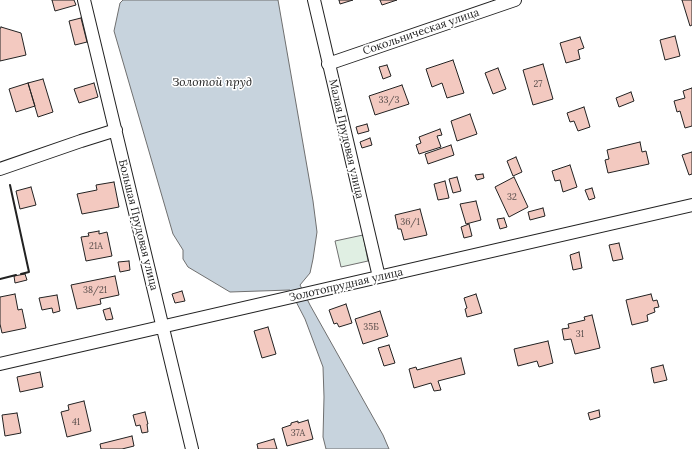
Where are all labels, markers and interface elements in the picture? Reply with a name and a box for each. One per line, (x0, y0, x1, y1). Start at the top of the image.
street label: Сокольническая улица (361, 6, 481, 58)
water label: Золотой пруд (172, 76, 252, 90)
street label: Малая Прудовая улица (326, 78, 366, 200)
house number: 27 (534, 79, 542, 89)
house number: 33/3 (379, 95, 399, 105)
street label: Большая Прудовая улица (115, 158, 161, 292)
house number: 32 (507, 192, 517, 202)
house number: 36/1 (400, 217, 420, 227)
house number: 21А (89, 241, 103, 251)
street label: Золотопрудная улица (288, 265, 404, 305)
house number: 38/21 (83, 285, 107, 295)
house number: 35Б (363, 322, 379, 332)
house number: 31 (576, 329, 584, 339)
house number: 41 (72, 417, 80, 427)
house number: 37А (291, 428, 305, 438)

